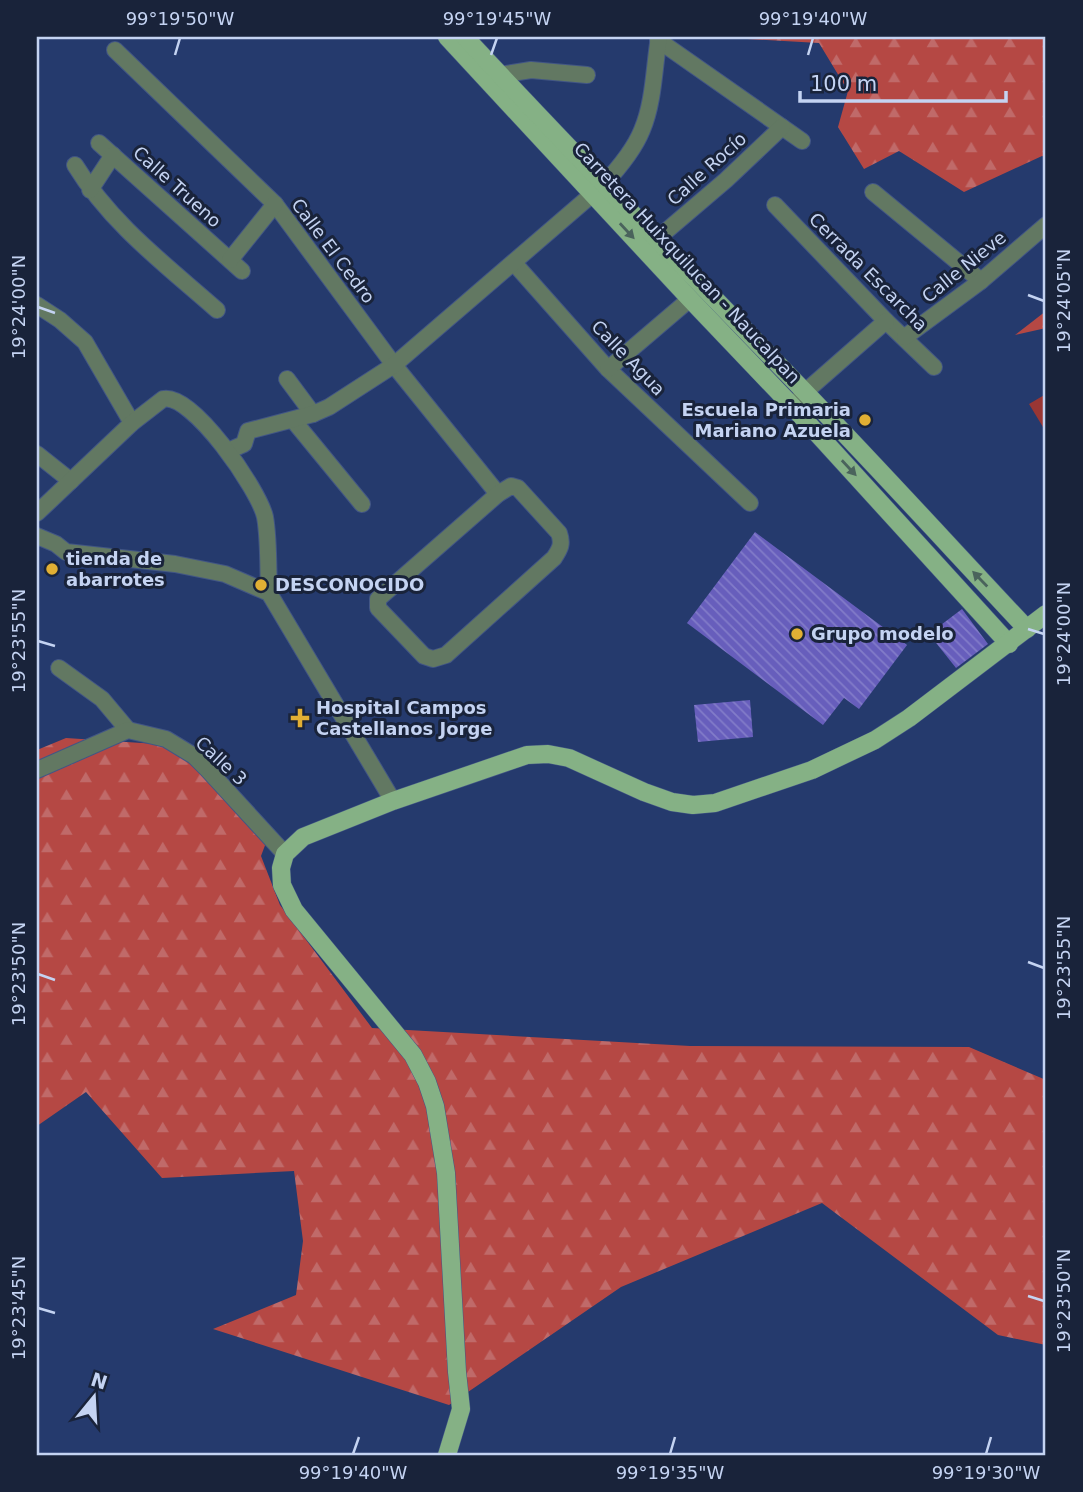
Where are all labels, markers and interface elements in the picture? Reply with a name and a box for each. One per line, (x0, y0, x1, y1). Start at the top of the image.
text: 99°19'50"W (126, 8, 235, 29)
text: 99°19'45"W (443, 8, 552, 29)
text: 99°19'40"W (759, 8, 868, 29)
scale bar (800, 60, 1006, 104)
text: 100 m (810, 72, 877, 96)
street label: Calle Rocío (663, 128, 750, 210)
street label: Carretera Huixquilucan - Naucalpan (570, 138, 805, 388)
street label: Calle Trueno (129, 142, 226, 232)
street label: Calle El Cedro (287, 194, 380, 307)
street label: Cerrada Escarcha (805, 208, 932, 335)
one-way arrow (619, 222, 635, 240)
street label: Calle Nieve (918, 226, 1010, 307)
text: 19°24'05"N (1053, 249, 1074, 353)
text: 19°24'00"N (8, 255, 29, 359)
street label: Calle Agua (587, 316, 669, 400)
place label: Escuela Primaria Mariano Azuela (681, 399, 851, 441)
marker: Escuela Primaria Mariano Azuela (857, 412, 873, 428)
one-way arrow (841, 459, 857, 476)
place label: tienda de abarrotes (66, 548, 165, 590)
marker: tienda de abarrotes (44, 561, 60, 577)
one-way arrow (972, 571, 988, 588)
place label: DESCONOCIDO (275, 574, 424, 595)
marker: DESCONOCIDO (253, 577, 269, 593)
text: 19°24'00"N (1053, 582, 1074, 686)
text: 19°23'55"N (8, 589, 29, 693)
place label: Grupo modelo (811, 623, 954, 644)
marker: Grupo modelo (789, 626, 805, 642)
place label: Hospital Campos Castellanos Jorge (316, 697, 493, 739)
marker: Hospital Campos Castellanos Jorge (290, 708, 310, 728)
street label: Calle 3 (192, 732, 251, 789)
text: 19°23'55"N (1053, 916, 1074, 1020)
text: 19°23'50"N (8, 922, 29, 1026)
text: 19°23'50"N (1053, 1249, 1074, 1353)
text: 19°23'45"N (8, 1256, 29, 1360)
north arrow (60, 1362, 130, 1432)
text: N (88, 1368, 110, 1394)
text: 99°19'40"W (299, 1462, 408, 1483)
text: 99°19'35"W (616, 1462, 725, 1483)
text: 99°19'30"W (932, 1462, 1041, 1483)

